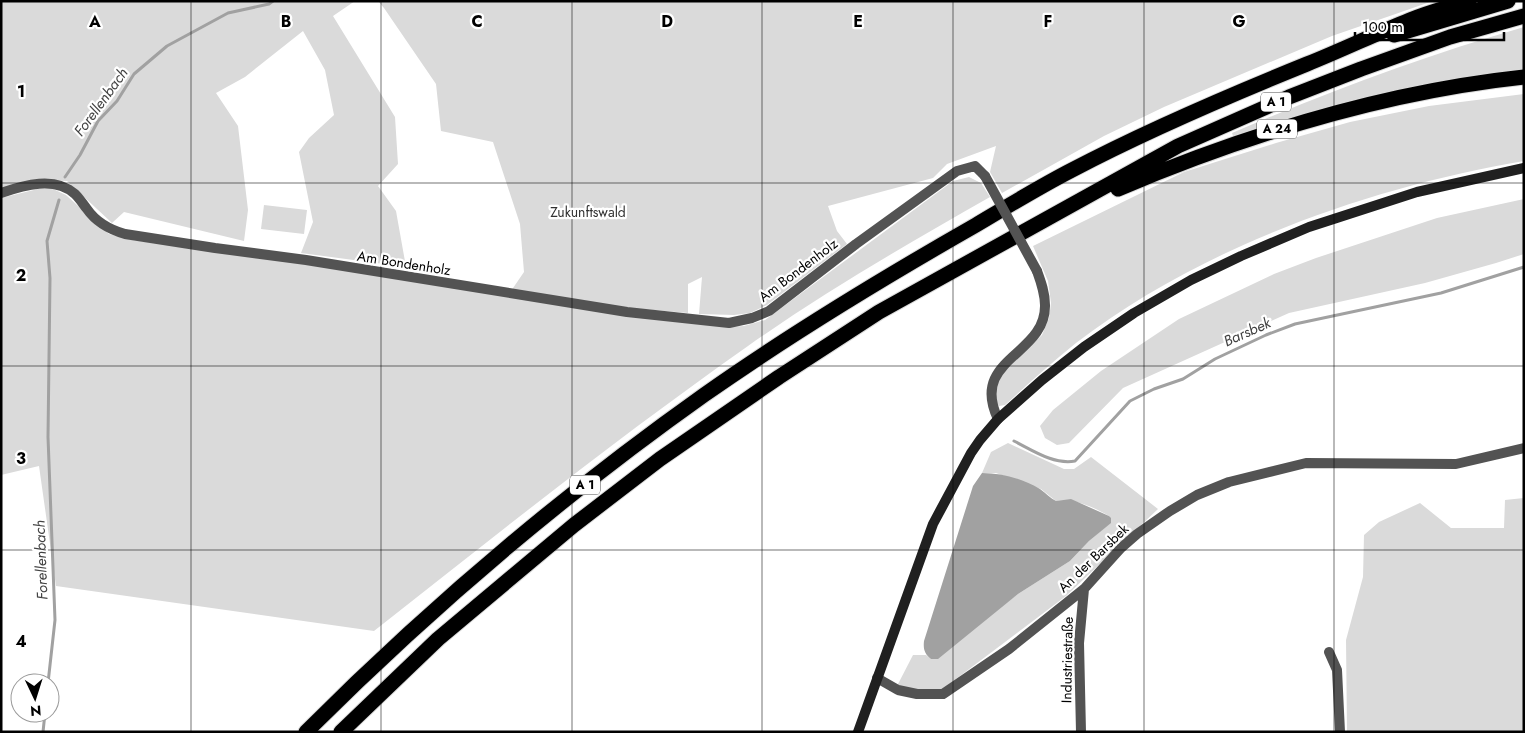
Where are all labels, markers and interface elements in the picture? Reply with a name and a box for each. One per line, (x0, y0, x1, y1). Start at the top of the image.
text: A (88, 10, 101, 33)
text: B (281, 10, 291, 33)
text: C (471, 10, 483, 33)
text: D (661, 10, 673, 33)
text: E (853, 10, 863, 33)
text: F (1044, 10, 1052, 33)
text: G (1232, 10, 1246, 33)
scale bar (1355, 10, 1504, 42)
text: 100 m (1362, 16, 1403, 38)
water label: Forellenbach (69, 63, 133, 141)
text: 1 (17, 80, 25, 103)
road number: A 1 (1261, 92, 1291, 111)
road number: A 24 (1257, 120, 1297, 138)
park label: Zukunftswald (550, 202, 626, 222)
street label: Am Bondenholz (754, 233, 842, 306)
street label: Am Bondenholz (356, 246, 453, 280)
text: 2 (16, 264, 26, 287)
water label: Barsbek (1220, 312, 1275, 352)
text: 3 (16, 447, 26, 470)
road number: A 1 (570, 476, 600, 494)
street label: An der Barsbek (1053, 519, 1133, 597)
water label: Forellenbach (29, 520, 53, 600)
street label: Industriestraße (1056, 617, 1078, 703)
text: 4 (15, 630, 27, 653)
north arrow (10, 673, 60, 723)
text: N (30, 701, 42, 721)

